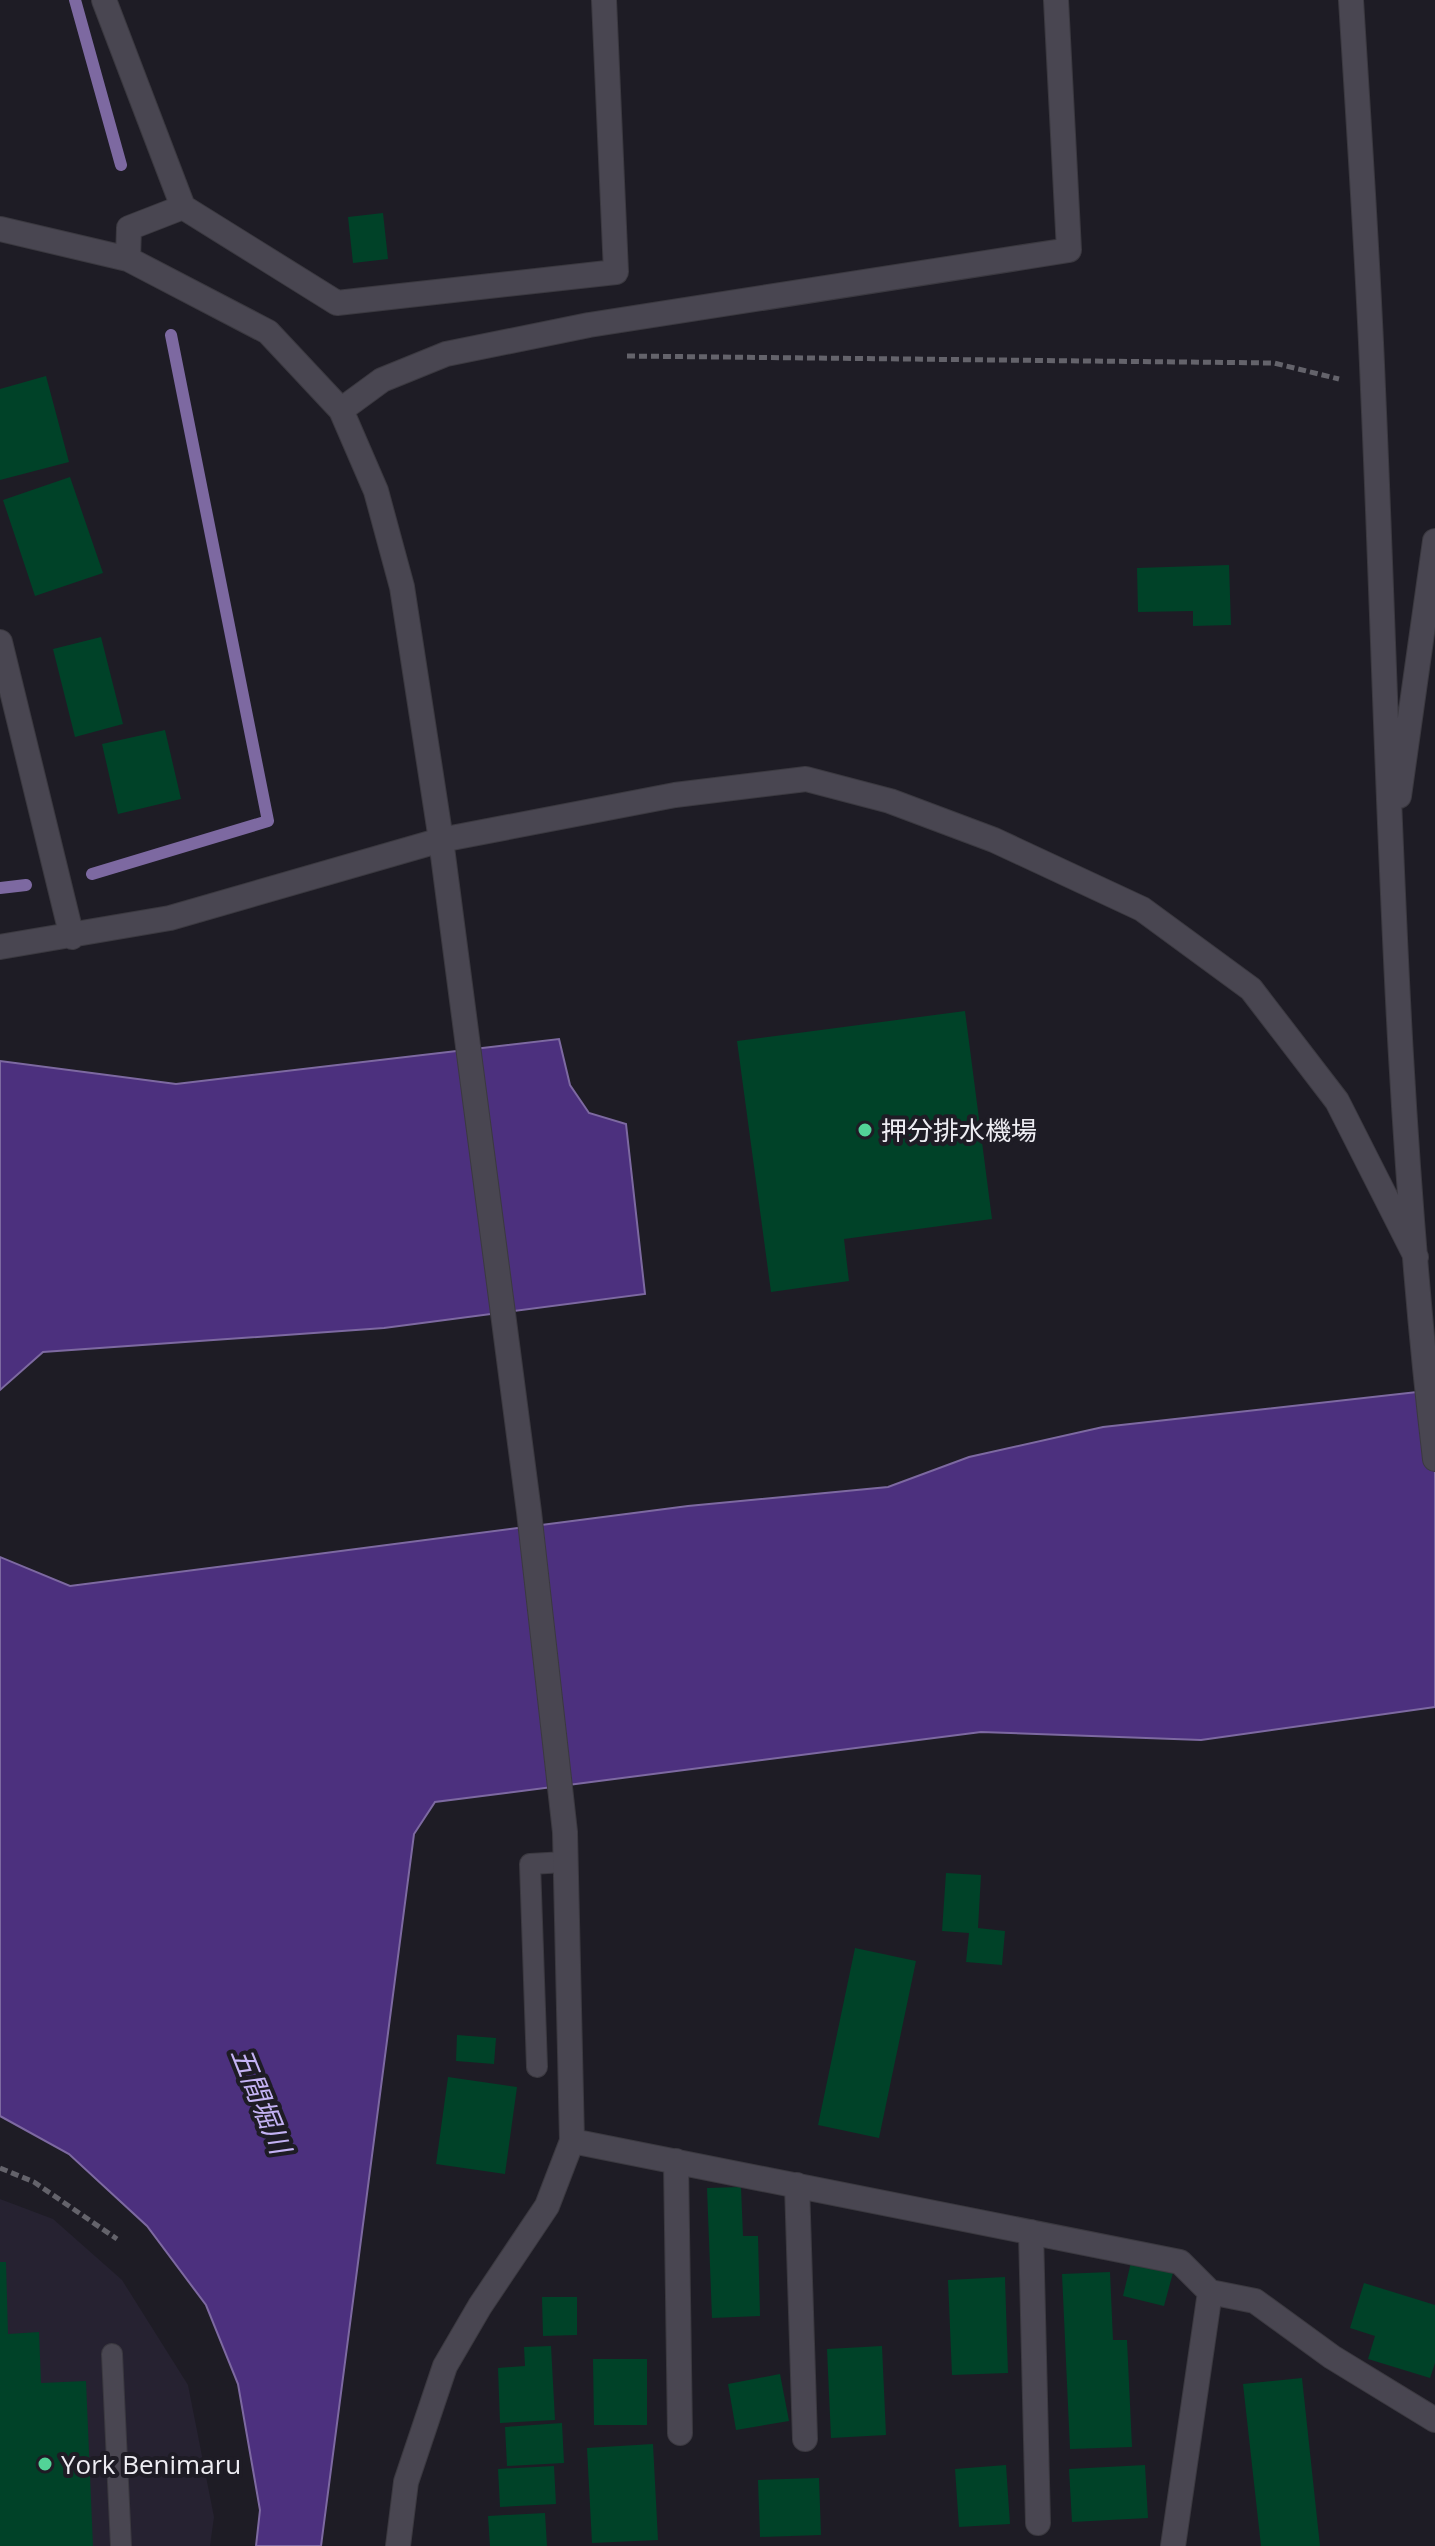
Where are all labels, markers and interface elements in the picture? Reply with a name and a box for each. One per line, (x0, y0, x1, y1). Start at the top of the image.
place label: 押分排水機場 (881, 1112, 1037, 1148)
marker: 押分排水機場 (856, 1121, 874, 1139)
water label: 五間堀川 (223, 2041, 302, 2162)
place label: York Benimaru (61, 2446, 241, 2482)
marker: York Benimaru (36, 2455, 54, 2473)

